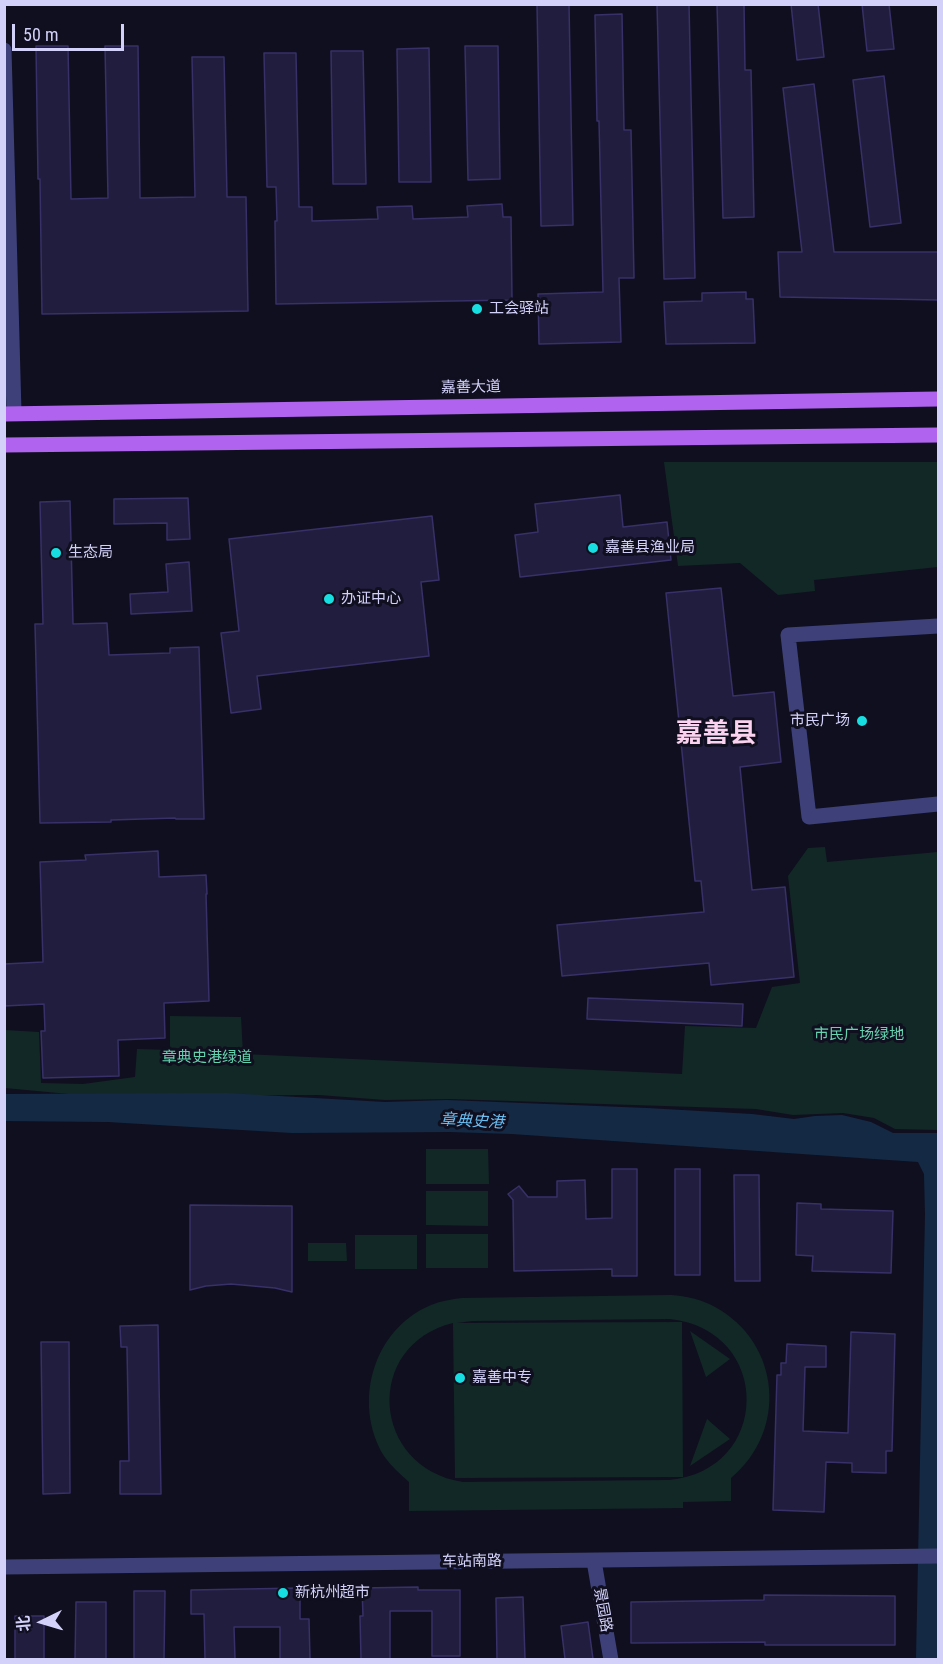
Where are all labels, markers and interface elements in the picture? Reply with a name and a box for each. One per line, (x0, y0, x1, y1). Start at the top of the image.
scale bar (15, 12, 128, 50)
text: 50 m (23, 24, 58, 45)
place label: 工会驿站 (489, 300, 549, 318)
marker: 工会驿站 (470, 302, 484, 316)
street label: 嘉善大道 (441, 378, 501, 398)
place label: 嘉善县渔业局 (605, 539, 695, 557)
marker: 嘉善县渔业局 (586, 541, 600, 555)
place label: 生态局 (68, 544, 113, 562)
marker: 生态局 (49, 546, 63, 560)
place label: 办证中心 (341, 590, 401, 608)
marker: 办证中心 (322, 592, 336, 606)
place label: 市民广场 (790, 712, 850, 730)
marker: 市民广场 (855, 714, 869, 728)
district label: 嘉善县 (676, 719, 756, 751)
park label: 市民广场绿地 (814, 1026, 904, 1044)
park label: 章典史港绿道 (162, 1049, 252, 1067)
water label: 章典史港 (440, 1111, 504, 1133)
place label: 嘉善中专 (472, 1369, 532, 1387)
marker: 嘉善中专 (453, 1371, 467, 1385)
street label: 车站南路 (442, 1552, 502, 1572)
place label: 新杭州超市 (295, 1584, 370, 1602)
marker: 新杭州超市 (276, 1586, 290, 1600)
street label: 景园路 (589, 1586, 615, 1634)
north arrow (12, 1592, 72, 1652)
text: 北 (13, 1615, 34, 1632)

